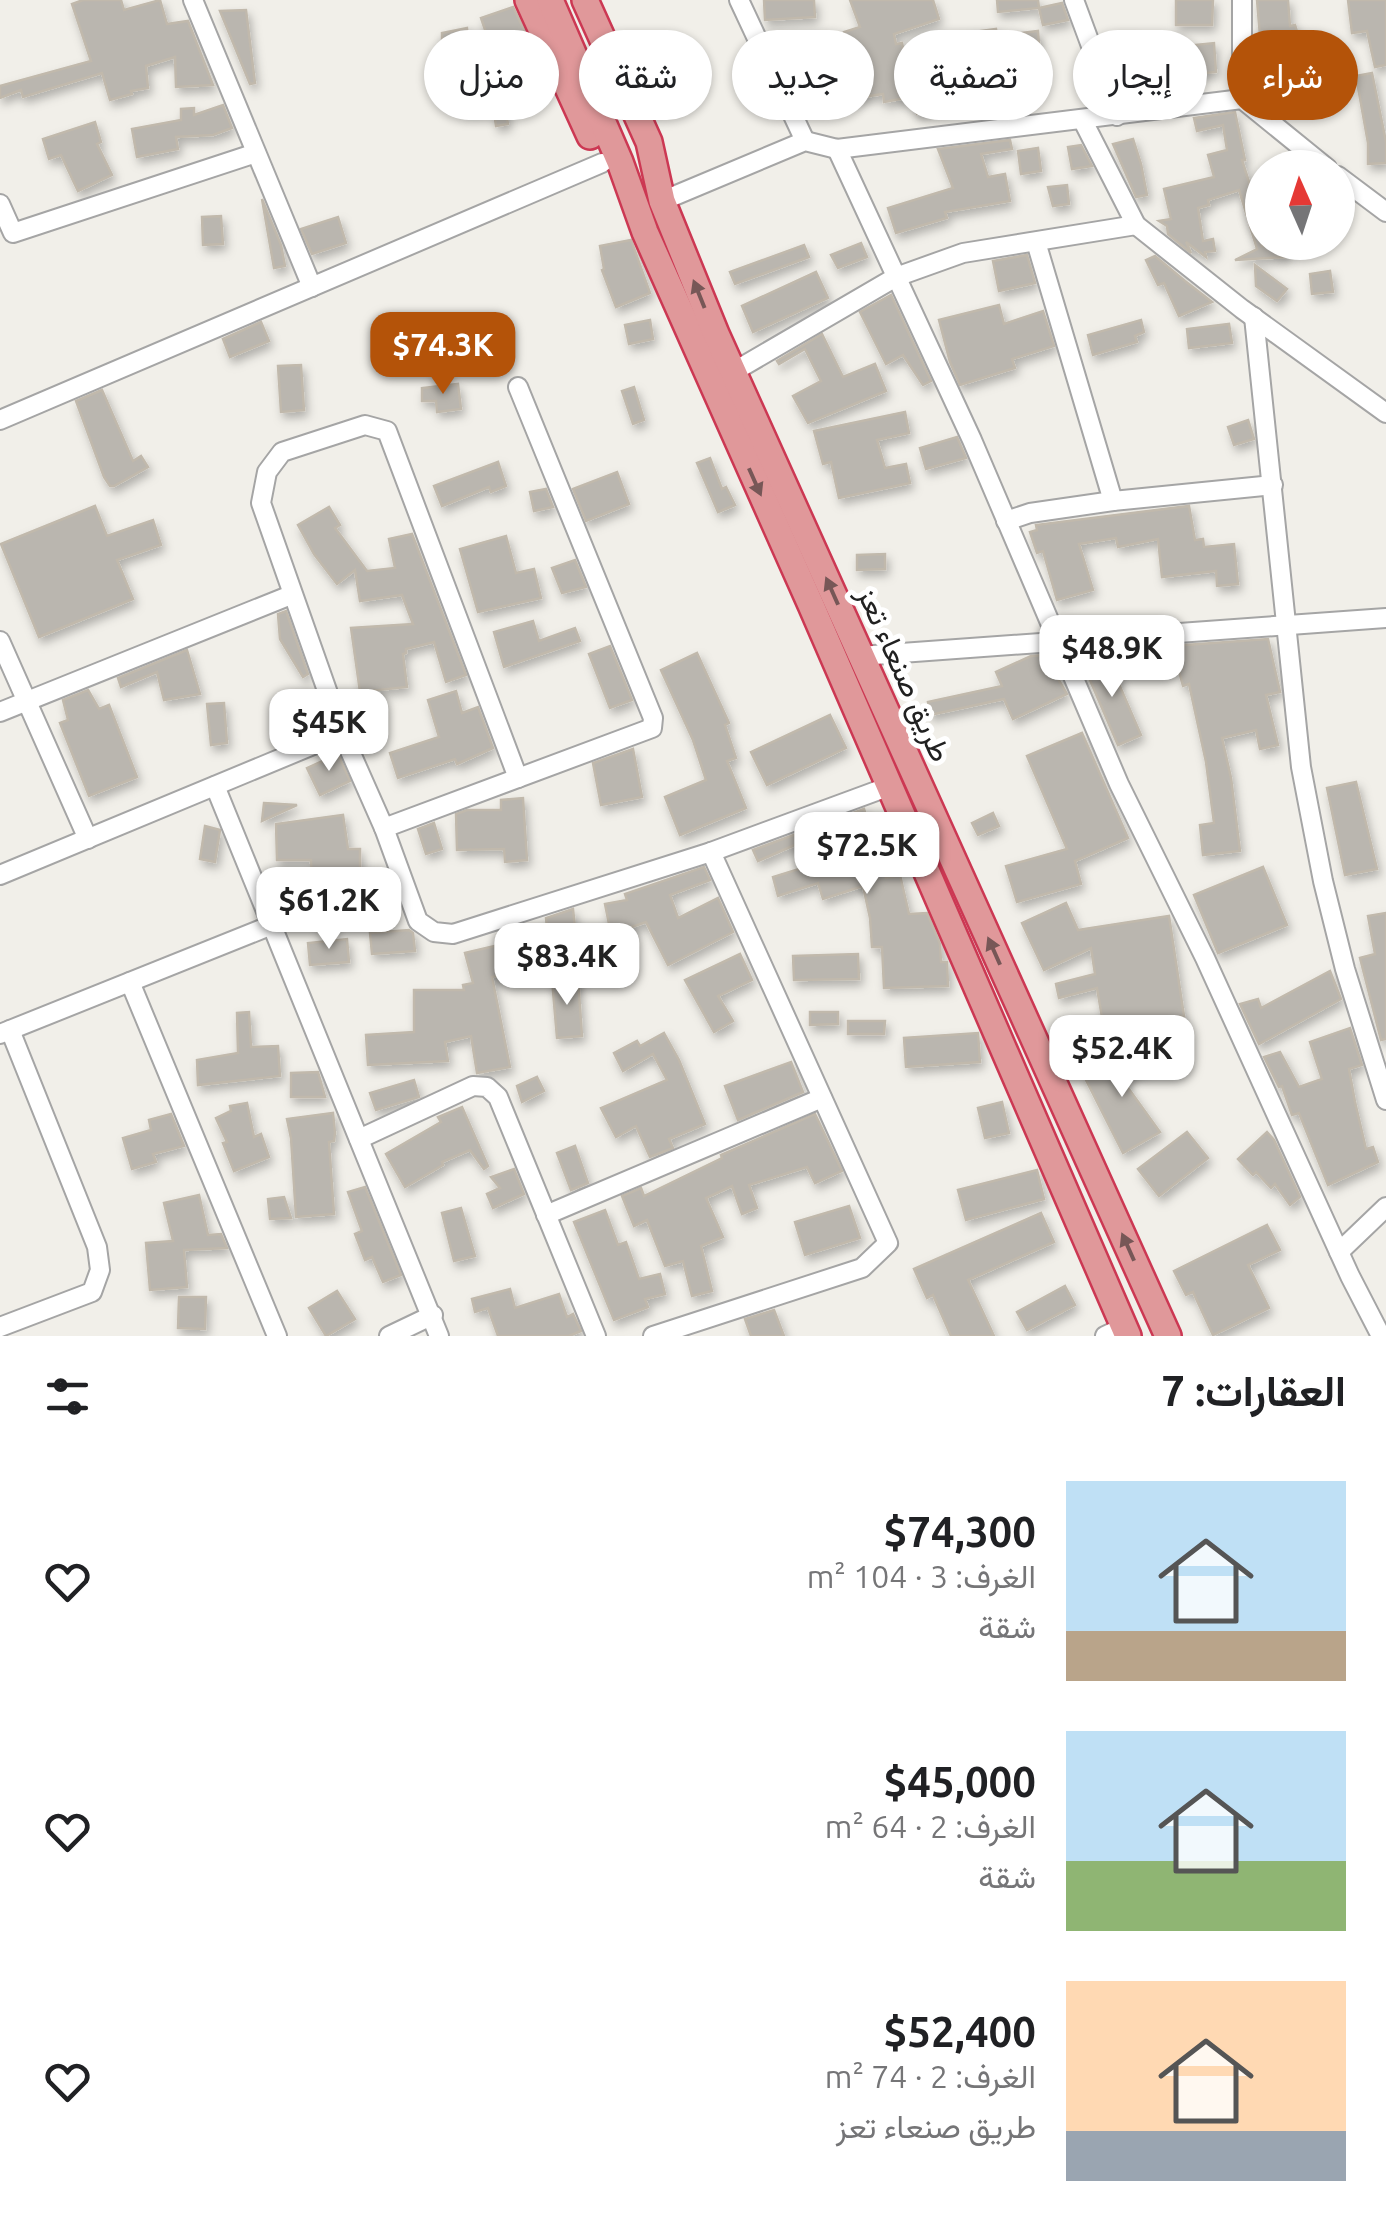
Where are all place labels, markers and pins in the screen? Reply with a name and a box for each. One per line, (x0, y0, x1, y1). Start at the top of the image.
pin: $74.3K (362, 312, 524, 397)
pin: $48.9K (1031, 615, 1193, 700)
pin: $45K (270, 689, 388, 774)
pin: $72.5K (786, 812, 948, 897)
pin: $61.2K (248, 867, 410, 952)
pin: $83.4K (486, 923, 648, 1008)
pin: $52.4K (1041, 1015, 1203, 1100)

